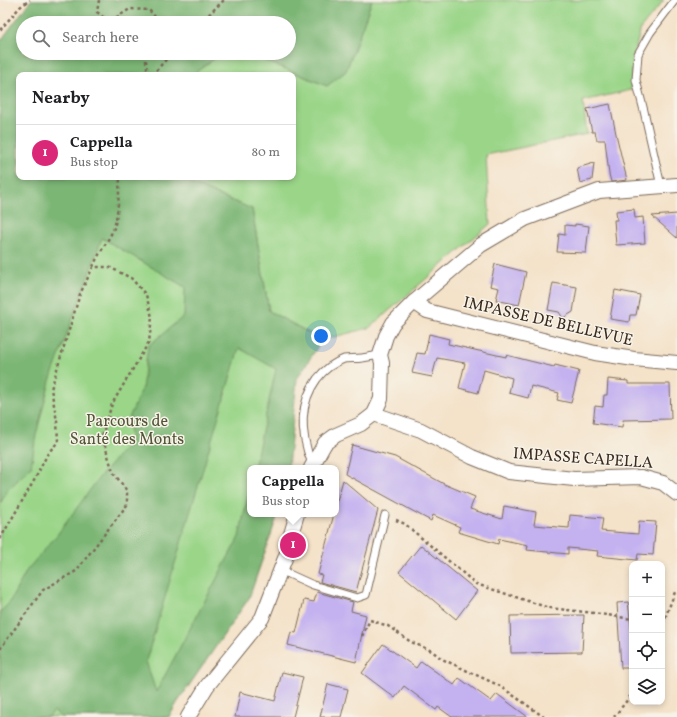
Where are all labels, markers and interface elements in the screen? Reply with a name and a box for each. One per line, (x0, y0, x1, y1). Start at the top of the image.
search box (16, 16, 296, 60)
icon: search (30, 27, 52, 49)
text: Search here (62, 28, 139, 49)
text: Nearby (32, 87, 90, 110)
text: Cappella (70, 133, 133, 154)
text: 1 (42, 144, 48, 162)
text: 80 m (251, 144, 280, 162)
text: Bus stop (70, 154, 118, 172)
street label: IMPASSE DE BELLEVUE (461, 292, 635, 352)
your location (311, 326, 331, 346)
park label: Parcours de Santé des Monts (70, 411, 184, 451)
street label: IMPASSE CAPELLA (512, 443, 654, 475)
popup (247, 465, 339, 517)
text: Cappella (262, 472, 324, 493)
text: Bus stop (262, 493, 310, 511)
pin: 1 (280, 530, 306, 560)
map controls (629, 561, 665, 705)
button: + (629, 561, 665, 597)
button: − (629, 597, 665, 633)
button: locate (629, 633, 665, 669)
button: layers (629, 669, 665, 705)

